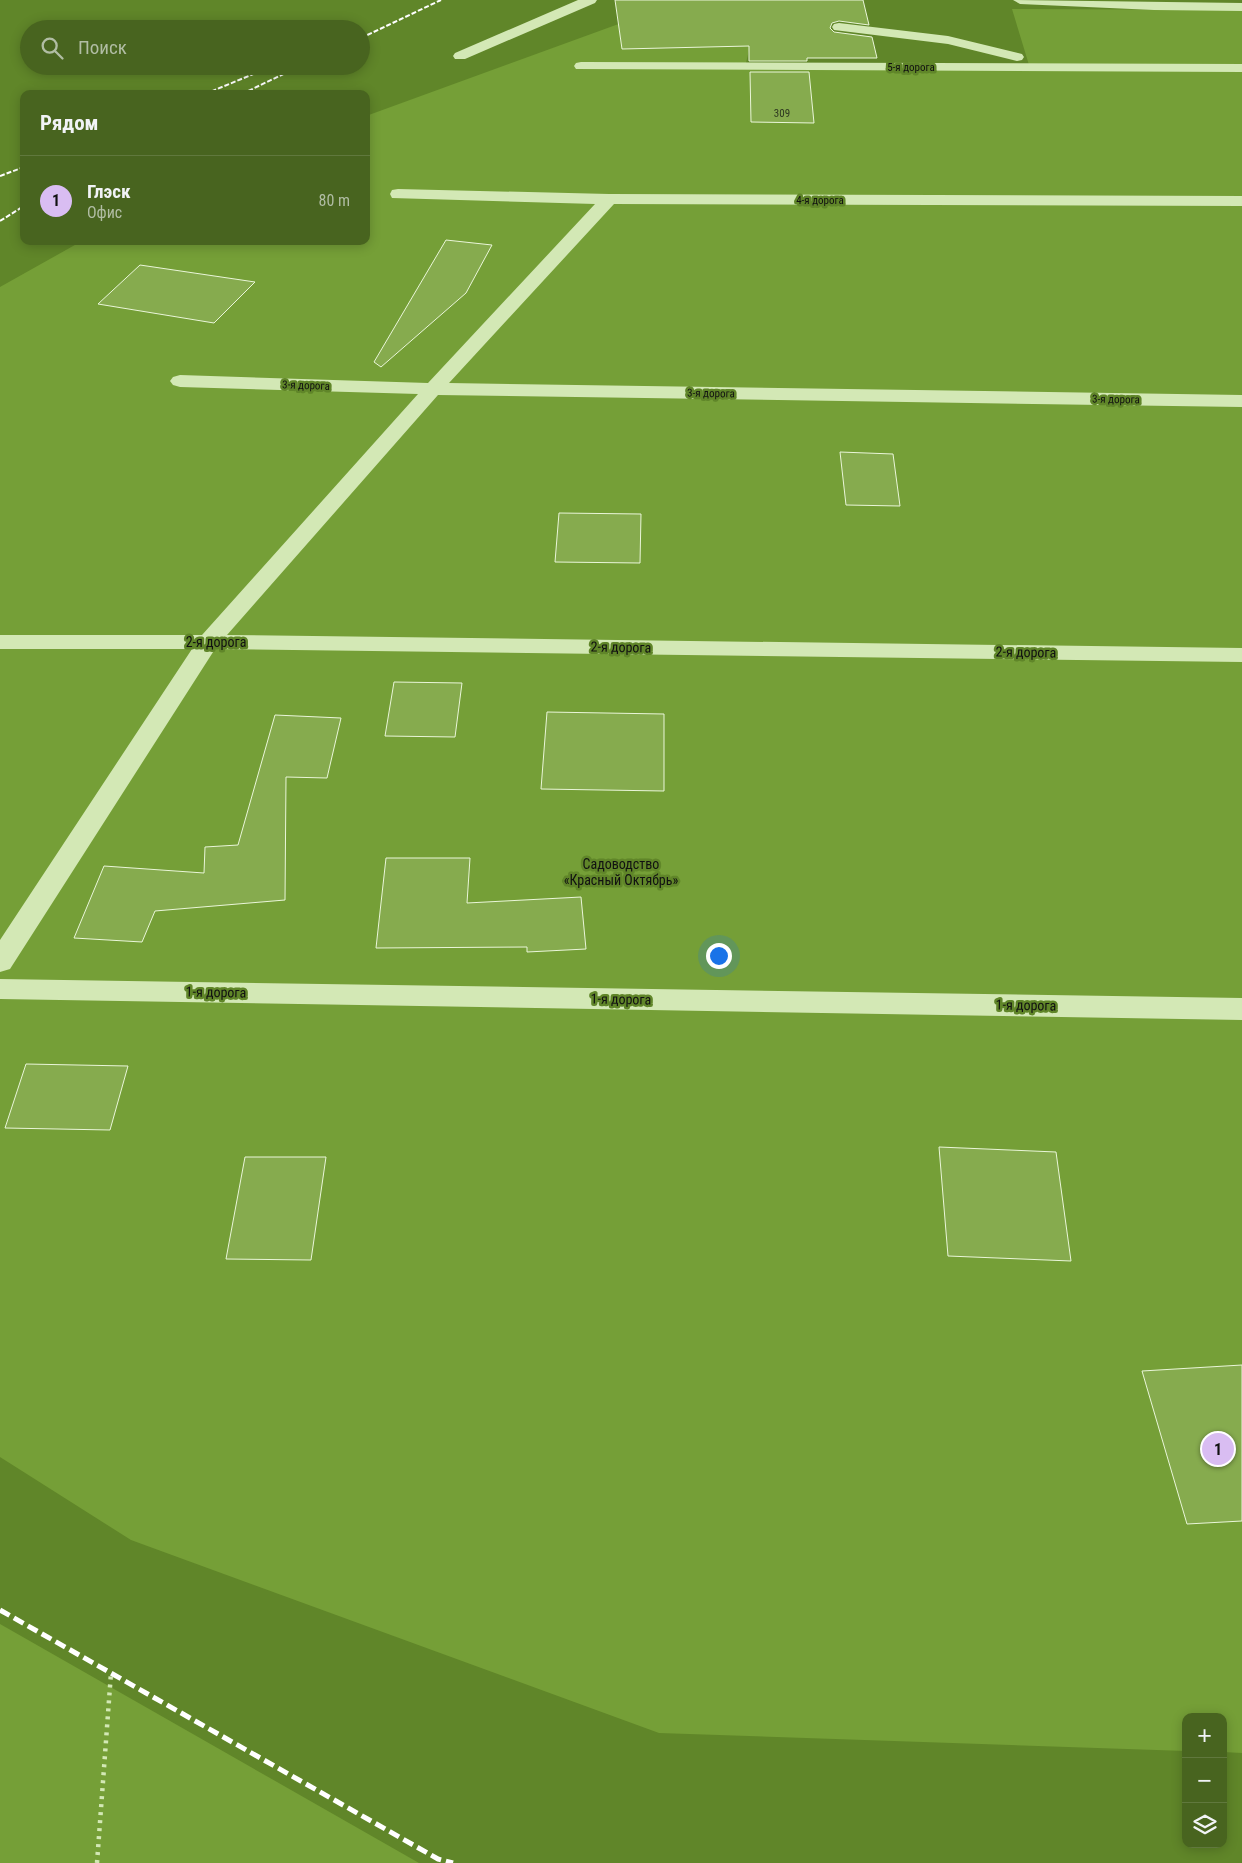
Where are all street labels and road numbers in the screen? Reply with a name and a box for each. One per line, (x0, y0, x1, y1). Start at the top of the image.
street label: 5-я дорога (887, 61, 935, 74)
street label: 4-я дорога (796, 194, 844, 207)
street label: 3-я дорога (282, 378, 330, 393)
street label: 3-я дорога (687, 387, 735, 400)
street label: 3-я дорога (1092, 393, 1140, 406)
street label: 2-я дорога (186, 634, 246, 650)
street label: 2-я дорога (590, 638, 652, 656)
street label: 2-я дорога (995, 643, 1057, 661)
street label: 1-я дорога (185, 983, 247, 1001)
street label: 1-я дорога (590, 990, 652, 1008)
street label: 1-я дорога (995, 996, 1057, 1014)

